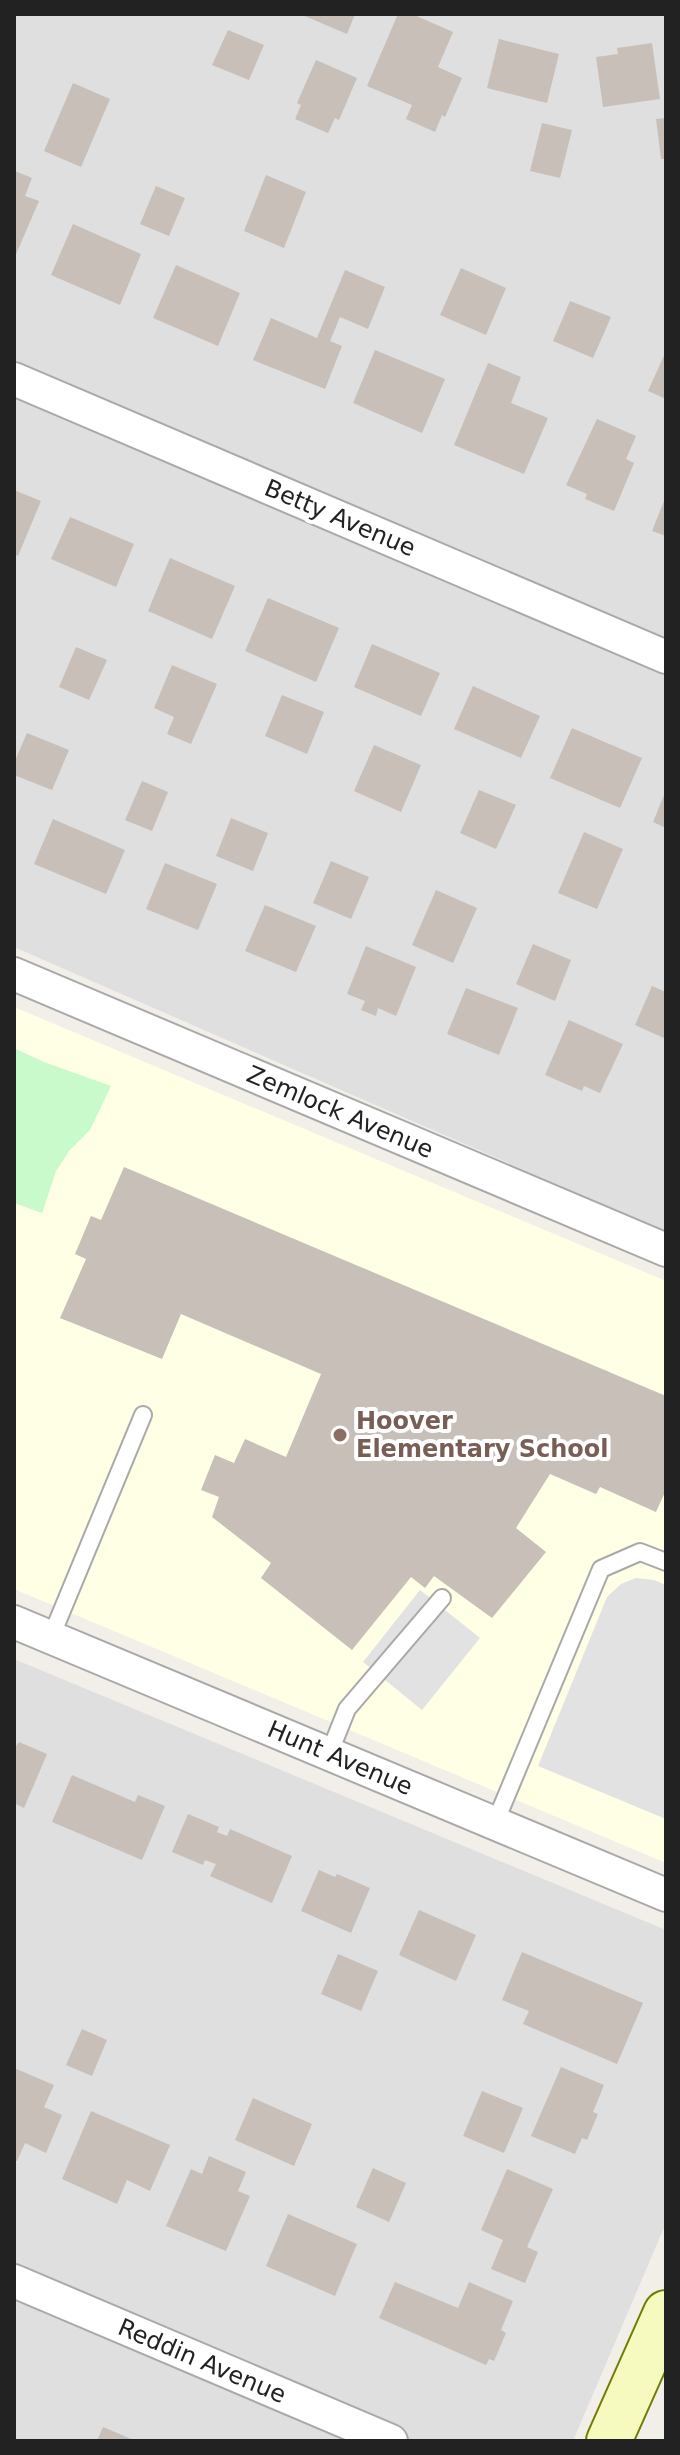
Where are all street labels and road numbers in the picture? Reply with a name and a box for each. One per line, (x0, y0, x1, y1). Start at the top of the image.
street label: Betty Avenue (260, 474, 420, 562)
street label: Zemlock Avenue (243, 1060, 437, 1164)
street label: Hunt Avenue (263, 1715, 417, 1801)
street label: Reddin Avenue (114, 2313, 290, 2409)

